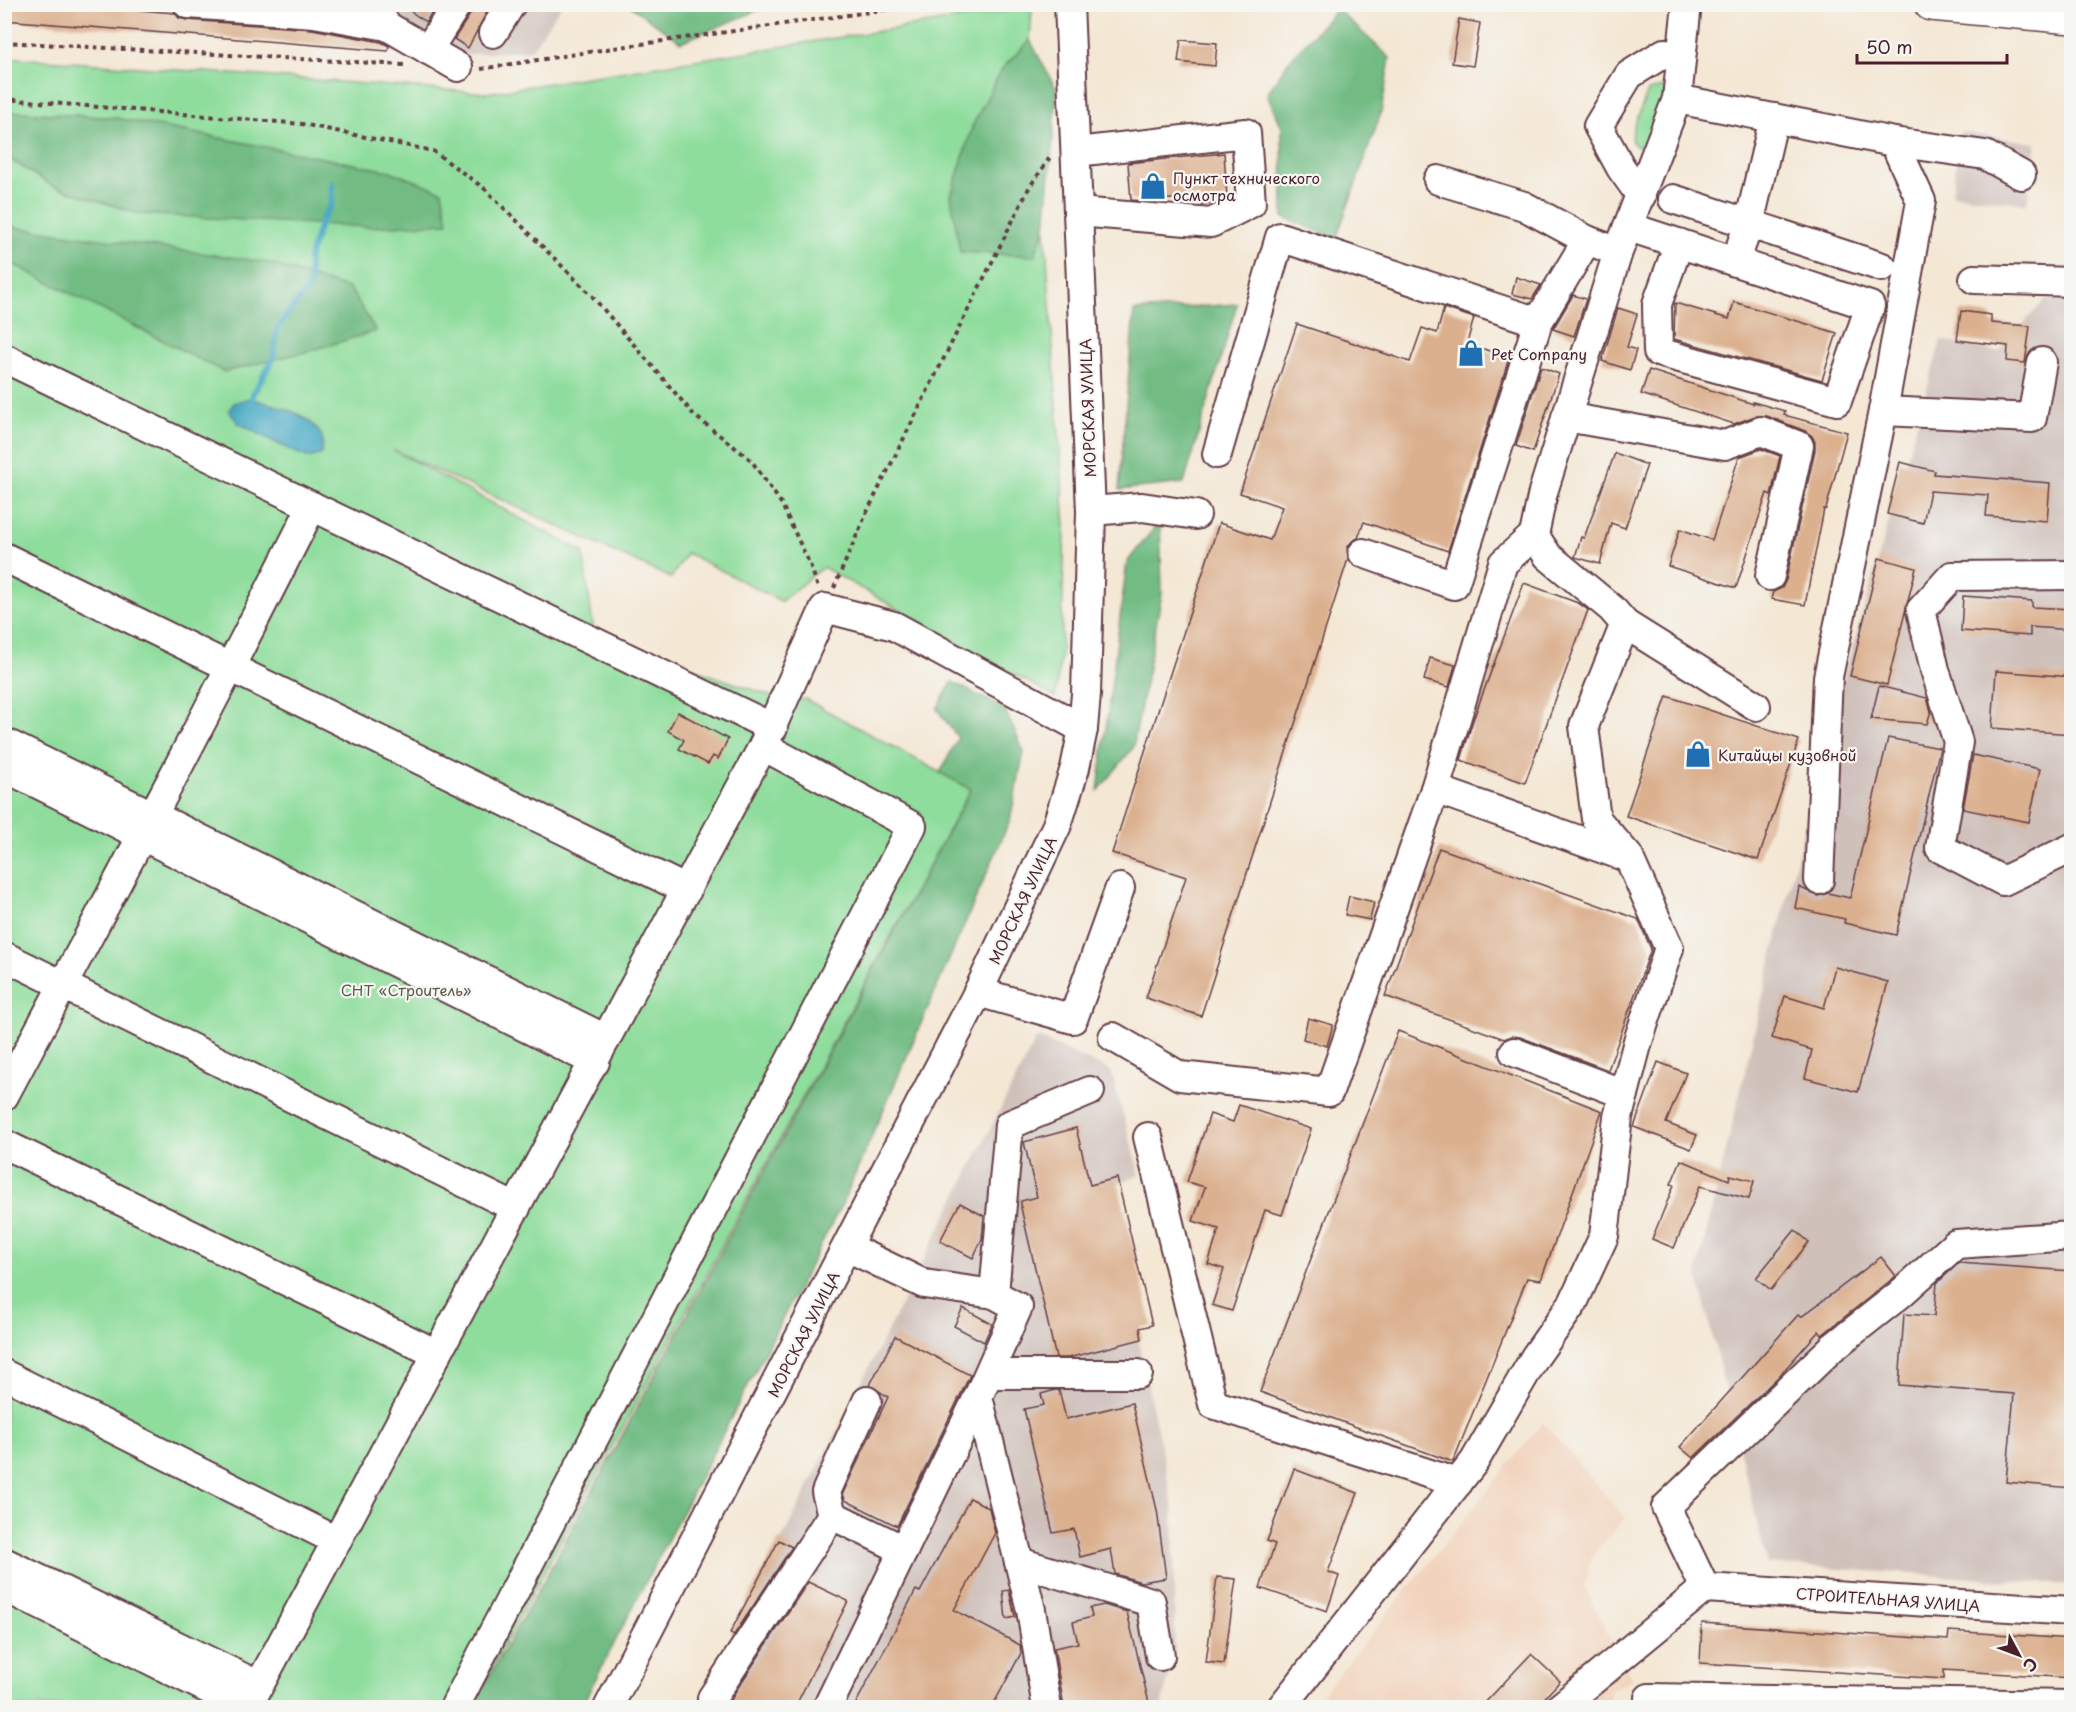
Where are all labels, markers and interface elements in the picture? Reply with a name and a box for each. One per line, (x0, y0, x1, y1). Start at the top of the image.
scale bar (1857, 27, 2007, 65)
text: 50 m (1866, 33, 1913, 60)
place label: Пункт технического осмотра (1173, 166, 1320, 206)
shop icon: Пункт технического осмотра (1138, 171, 1168, 201)
street label: МОРСКАЯ УЛИЦА (1073, 338, 1101, 478)
shop icon: Pet Company (1456, 338, 1486, 368)
place label: Pet Company (1491, 342, 1587, 365)
shop icon: Китайцы кузовной (1683, 739, 1713, 769)
place label: Китайцы кузовной (1718, 743, 1857, 766)
street label: МОРСКАЯ УЛИЦА (982, 832, 1062, 968)
park label: СНТ «Строитель» (341, 978, 472, 1001)
street label: МОРСКАЯ УЛИЦА (761, 1267, 845, 1401)
street label: СТРОИТЕЛЬНАЯ УЛИЦА (1795, 1581, 1981, 1617)
north arrow (1989, 1625, 2049, 1685)
text: С (2018, 1653, 2044, 1678)

